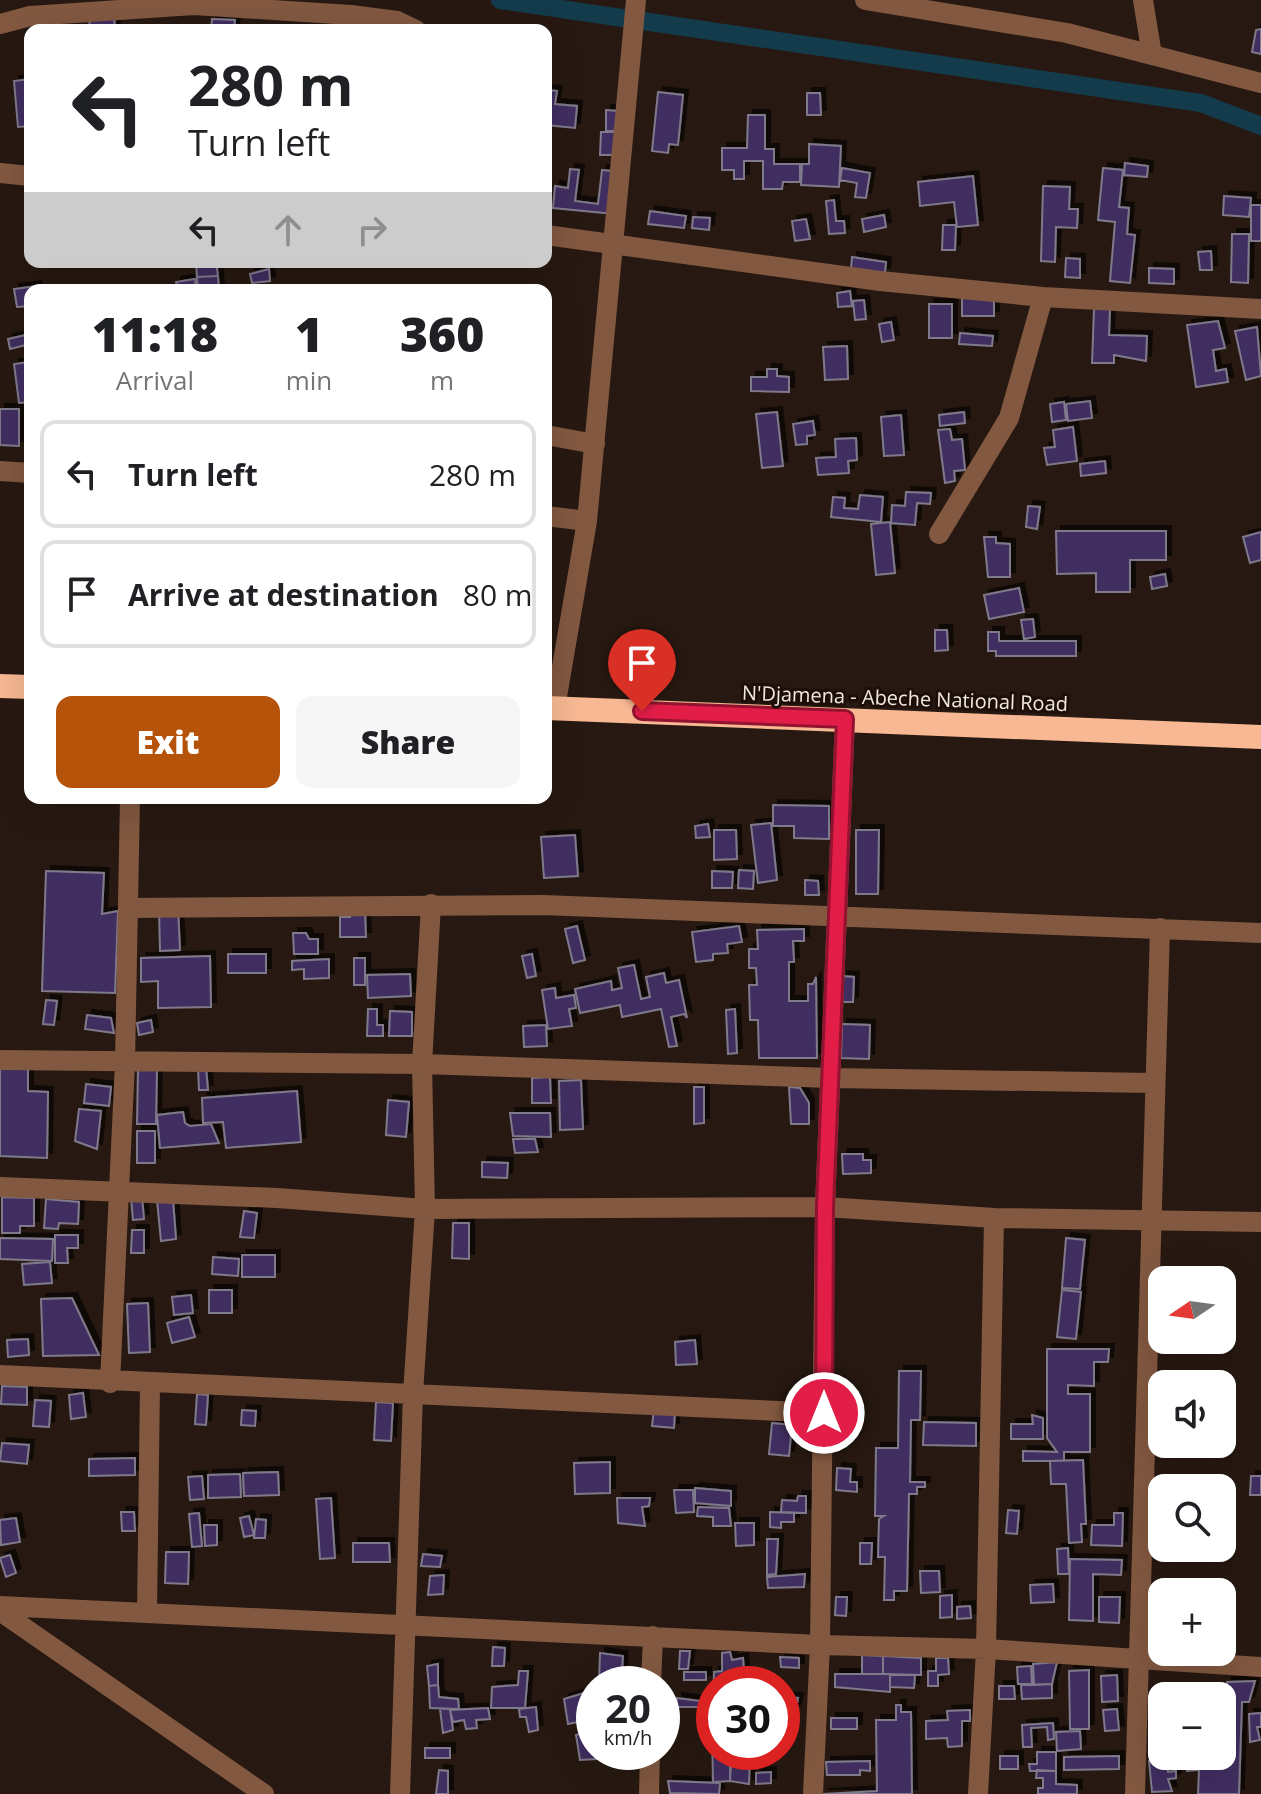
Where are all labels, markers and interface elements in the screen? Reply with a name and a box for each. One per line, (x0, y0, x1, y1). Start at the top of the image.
text: 280 m (188, 46, 354, 122)
icon: left (56, 56, 160, 160)
text: Turn left (188, 118, 330, 167)
icon: left (182, 208, 226, 252)
icon: ahead (266, 208, 310, 252)
icon: right (350, 208, 394, 252)
text: 11:18 (92, 301, 218, 366)
text: 1 (295, 301, 323, 366)
text: 360 (400, 301, 484, 366)
text: Arrival (116, 362, 194, 398)
text: min (286, 362, 332, 398)
text: m (430, 362, 454, 398)
icon: left (60, 452, 104, 496)
text: Turn left (128, 454, 258, 495)
text: 280 m (429, 454, 516, 495)
icon: arrive (60, 572, 104, 616)
text: Arrive at destination (128, 574, 439, 615)
text: 80 m (463, 574, 533, 615)
pin (608, 629, 676, 711)
icon: arrive (620, 641, 664, 685)
street label: N'Djamena - Abeche National Road (742, 679, 1068, 717)
button: Exit (56, 696, 280, 788)
button: Share (296, 696, 520, 788)
north arrow (1148, 1266, 1236, 1354)
map controls (1148, 1266, 1236, 1770)
button: sound (1148, 1370, 1236, 1458)
position arrow (782, 1371, 866, 1455)
button: search (1148, 1474, 1236, 1562)
button: + (1148, 1578, 1236, 1666)
speed limit sign: 30 (696, 1666, 800, 1770)
text: 20 (605, 1680, 651, 1735)
button: − (1148, 1682, 1236, 1770)
text: km/h (604, 1724, 652, 1751)

